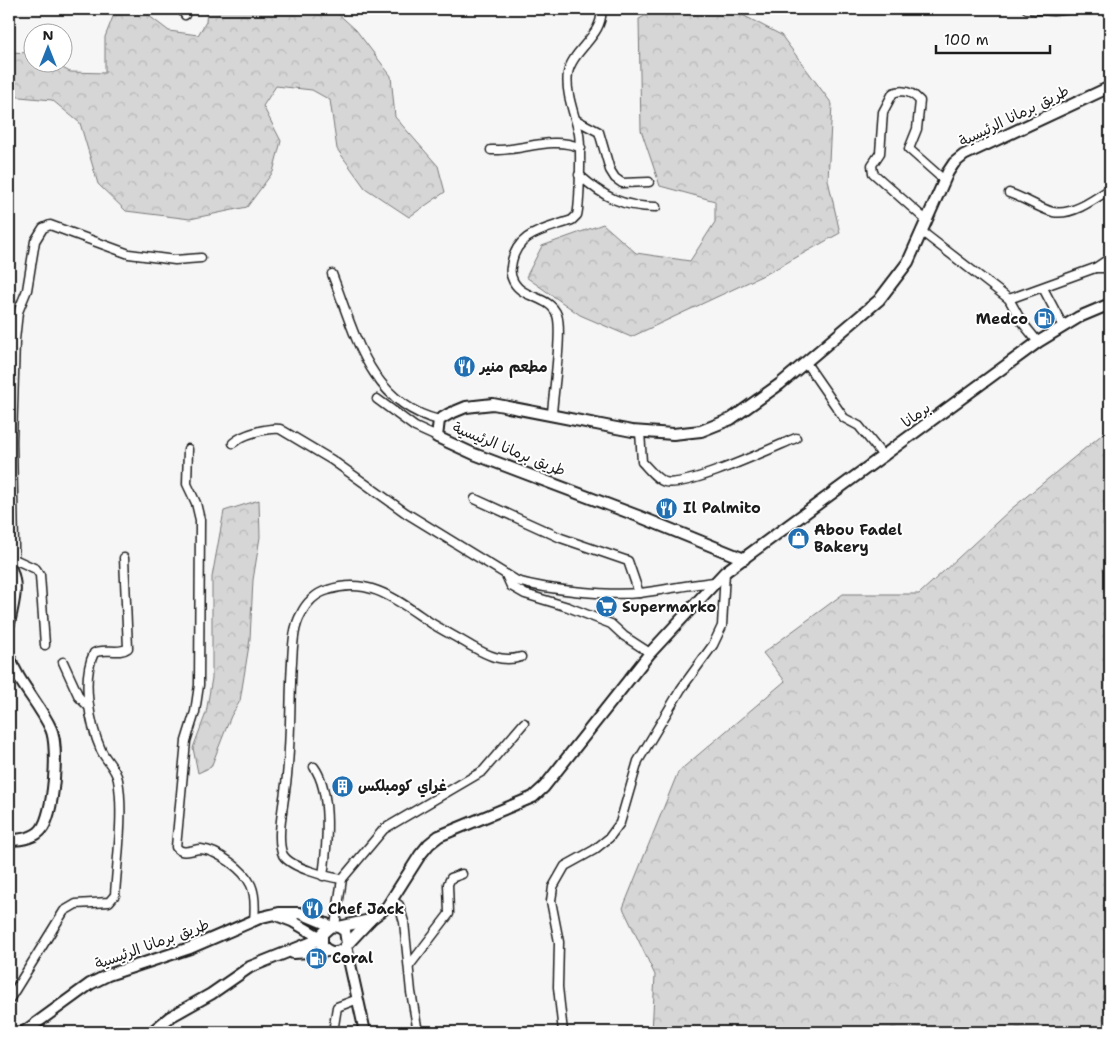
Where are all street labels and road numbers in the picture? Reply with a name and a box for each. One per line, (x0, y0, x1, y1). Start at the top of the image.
street label: طريق برمانا الرئيسية (956, 81, 1072, 151)
street label: برمانا (897, 398, 935, 432)
street label: طريق برمانا الرئيسية (450, 417, 568, 481)
street label: طريق برمانا الرئيسية (92, 914, 212, 974)

